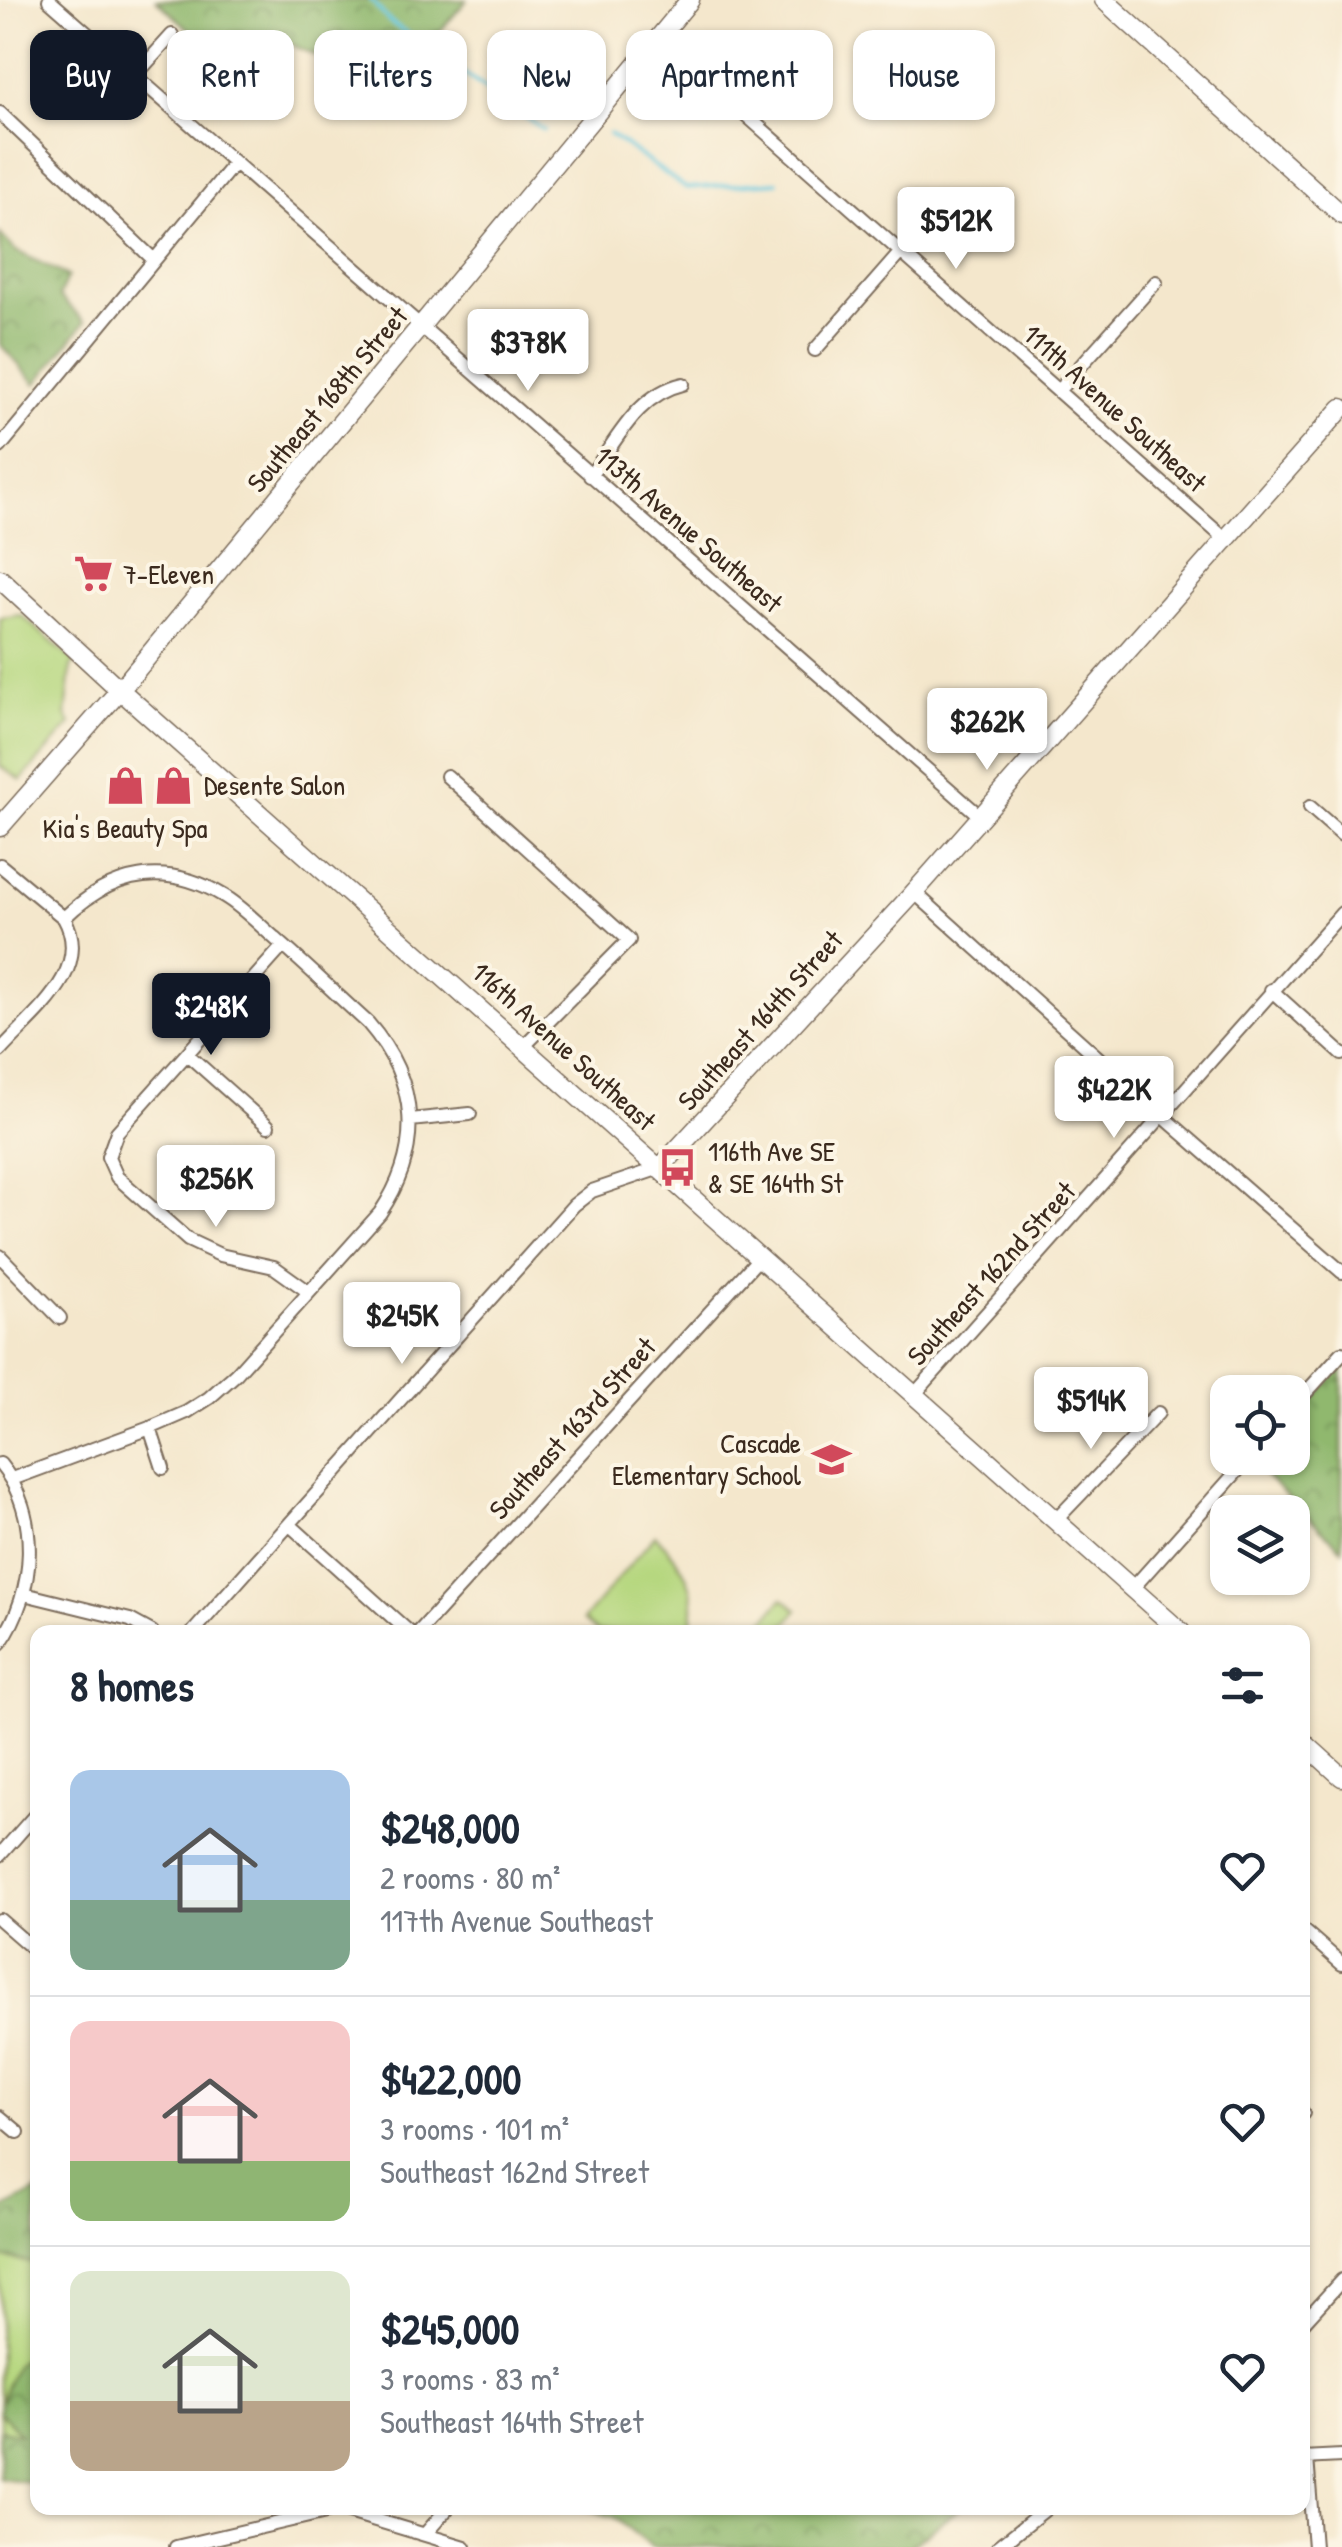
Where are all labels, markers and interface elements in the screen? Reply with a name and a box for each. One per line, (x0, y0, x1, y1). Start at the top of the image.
chip: Buy (30, 30, 147, 120)
chip: Rent (167, 30, 294, 120)
chip: Filters (314, 30, 467, 120)
chip: New (487, 30, 606, 120)
chip: Apartment (626, 30, 833, 120)
chip: House (853, 30, 995, 120)
pin: $512K (886, 187, 1026, 272)
text: $512K (919, 198, 993, 241)
street label: Southeast 168th Street (238, 298, 416, 500)
pin: $378K (458, 309, 598, 394)
street label: 111th Avenue Southeast (1015, 315, 1215, 501)
text: $378K (490, 320, 567, 363)
street label: 113th Avenue Southeast (587, 437, 791, 621)
supermarket icon: 7-Eleven (72, 553, 114, 595)
place label: 7-Eleven (123, 555, 214, 593)
pin: $262K (917, 688, 1057, 773)
text: $262K (949, 699, 1025, 742)
shop icon: Kia's Beauty Spa (104, 764, 146, 806)
shop icon: Desente Salon (153, 764, 195, 806)
place label: Desente Salon (204, 766, 345, 804)
place label: Kia's Beauty Spa (43, 809, 207, 847)
street label: Southeast 164th Street (669, 921, 851, 1118)
street label: 116th Avenue Southeast (464, 953, 665, 1139)
pin: $248K (141, 973, 281, 1058)
text: $248K (174, 984, 248, 1027)
pin: $422K (1044, 1056, 1184, 1141)
text: $422K (1077, 1067, 1151, 1110)
place label: 116th Ave SE & SE 164th St (708, 1132, 843, 1202)
pin: $256K (146, 1145, 286, 1230)
bus stop icon: 116th Ave SE & SE 164th St (657, 1146, 699, 1188)
text: $256K (179, 1156, 253, 1199)
street label: Southeast 162nd Street (898, 1173, 1084, 1373)
pin: $245K (332, 1282, 472, 1367)
text: $245K (365, 1293, 439, 1336)
street label: Southeast 163rd Street (480, 1328, 664, 1527)
pin: $514K (1021, 1367, 1161, 1452)
map controls (1210, 1375, 1310, 1595)
button: locate (1210, 1375, 1310, 1475)
text: $514K (1056, 1378, 1126, 1421)
place label: Cascade Elementary School (612, 1424, 802, 1494)
school or university icon: Cascade Elementary School (810, 1438, 852, 1480)
button: layers (1210, 1495, 1310, 1595)
text: 8 homes (70, 1657, 194, 1714)
icon: filters (1215, 1658, 1270, 1713)
text: $248,000 (380, 1799, 520, 1856)
icon: home (150, 1810, 270, 1930)
icon: heart (1215, 1843, 1270, 1898)
text: 2 rooms · 80 m² (380, 1856, 560, 1899)
text: 117th Avenue Southeast (380, 1899, 653, 1942)
text: $422,000 (380, 2050, 521, 2107)
icon: home (150, 2061, 270, 2181)
icon: heart (1215, 2094, 1270, 2149)
text: 3 rooms · 101 m² (380, 2107, 569, 2150)
text: Southeast 162nd Street (380, 2150, 649, 2193)
text: $245,000 (380, 2300, 519, 2357)
icon: home (150, 2311, 270, 2431)
icon: heart (1215, 2344, 1270, 2399)
text: 3 rooms · 83 m² (380, 2357, 560, 2400)
text: Southeast 164th Street (380, 2400, 644, 2443)

